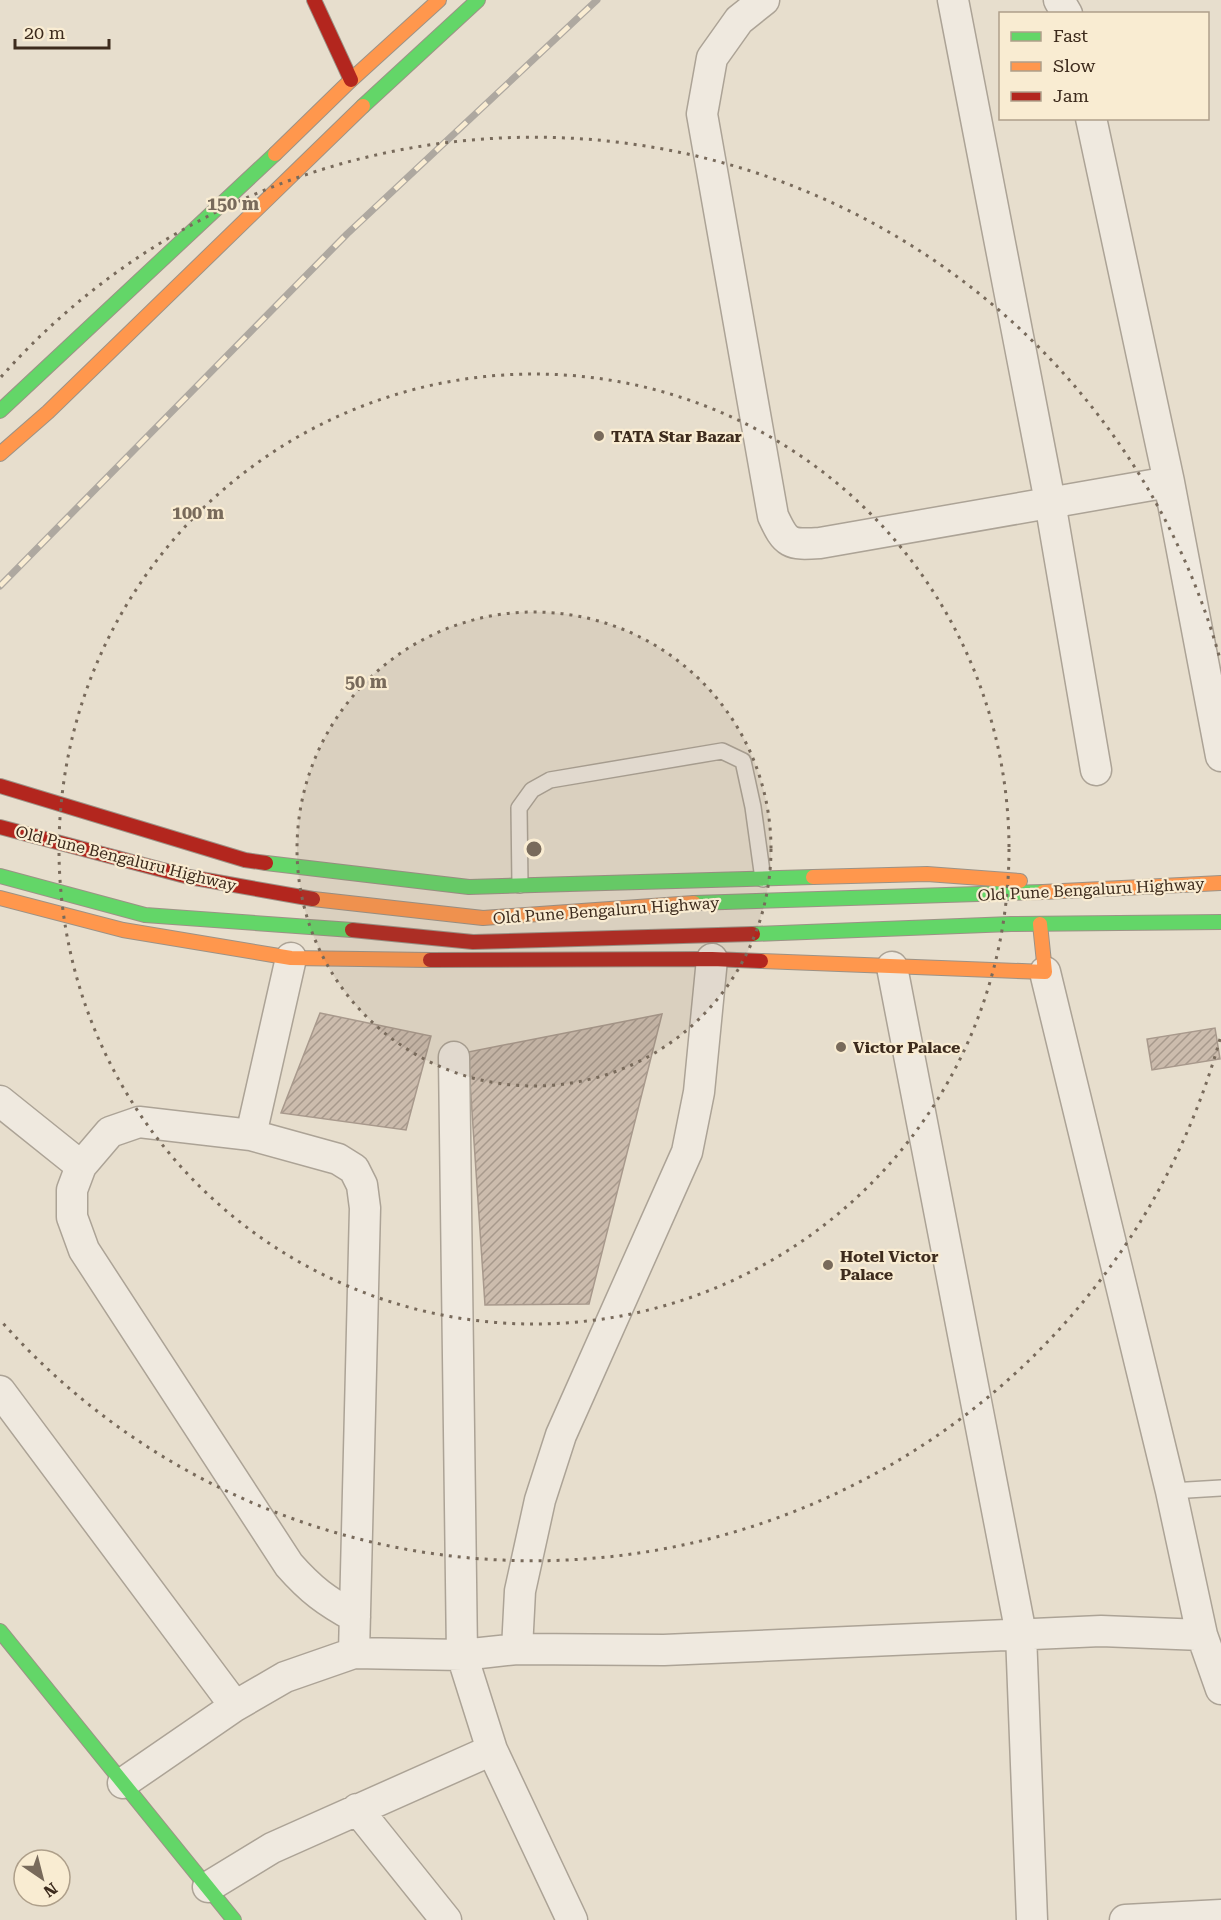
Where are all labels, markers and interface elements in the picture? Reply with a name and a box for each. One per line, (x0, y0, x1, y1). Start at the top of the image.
scale bar (15, 12, 110, 50)
legend (999, 12, 1209, 120)
text: 20 m (24, 22, 65, 43)
text: Fast (1053, 25, 1088, 46)
text: Slow (1053, 55, 1095, 76)
text: Jam (1053, 85, 1089, 106)
text: 150 m (207, 193, 260, 214)
place label: TATA Star Bazar (611, 427, 742, 446)
marker: TATA Star Bazar (592, 429, 606, 443)
text: 100 m (172, 502, 225, 523)
text: 50 m (345, 671, 388, 692)
street label: Old Pune Bengaluru Highway (13, 822, 239, 895)
centre of rings (524, 839, 544, 859)
street label: Old Pune Bengaluru Highway (977, 874, 1205, 905)
street label: Old Pune Bengaluru Highway (492, 893, 720, 928)
place label: Victor Palace (853, 1038, 960, 1057)
marker: Victor Palace (834, 1040, 848, 1054)
place label: Hotel Victor Palace (840, 1247, 938, 1284)
marker: Hotel Victor Palace (821, 1258, 835, 1272)
north arrow (12, 1848, 72, 1908)
text: N (40, 1879, 61, 1901)

